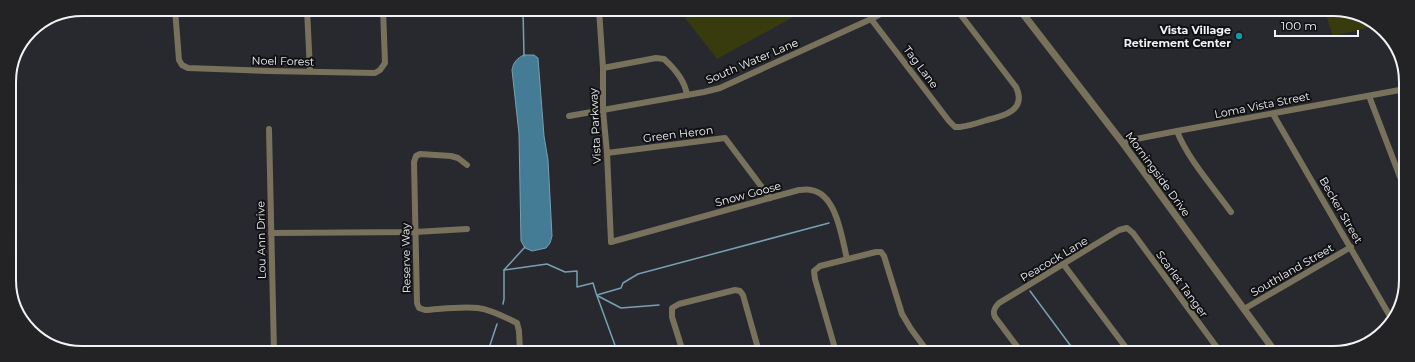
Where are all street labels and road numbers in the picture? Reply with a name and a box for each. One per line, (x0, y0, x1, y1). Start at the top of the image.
street label: South Water Lane (704, 35, 801, 87)
street label: Tag Lane (900, 43, 942, 91)
street label: Noel Forest (252, 53, 315, 69)
street label: Vista Parkway (586, 88, 604, 164)
street label: Loma Vista Street (1213, 89, 1311, 121)
street label: Green Heron (642, 123, 714, 145)
street label: Morningside Drive (1123, 129, 1194, 219)
street label: Becker Street (1316, 174, 1366, 246)
street label: Snow Goose (713, 178, 783, 210)
street label: Lou Ann Drive (253, 201, 269, 279)
street label: Reserve Way (398, 223, 414, 293)
street label: Peacock Lane (1018, 233, 1091, 285)
street label: Southland Street (1248, 240, 1336, 299)
street label: Scarlet Tanger (1153, 248, 1211, 320)

